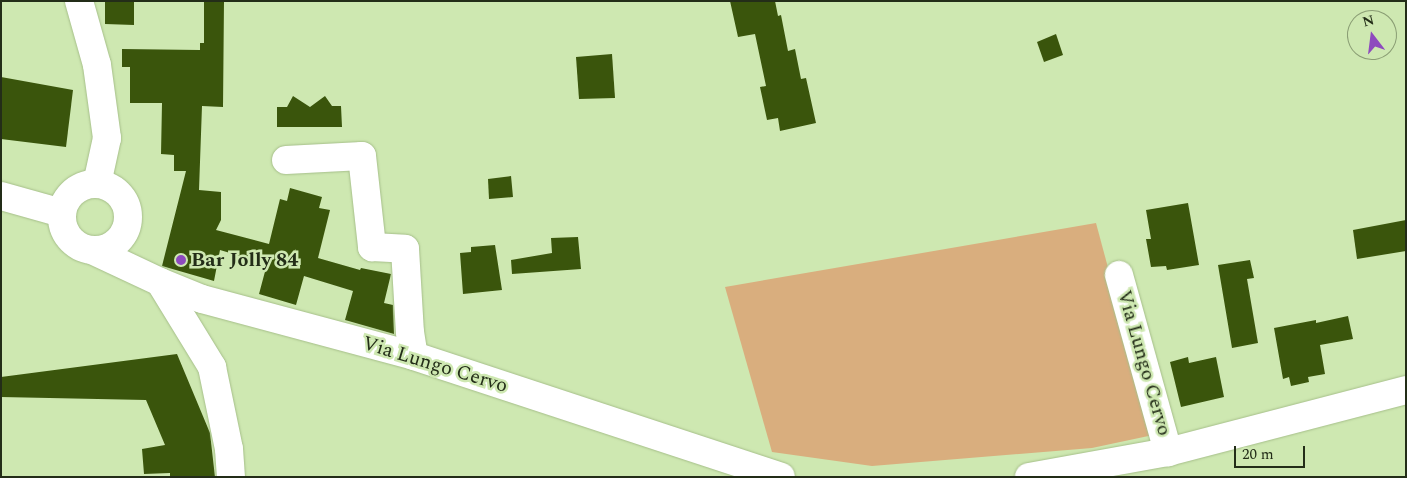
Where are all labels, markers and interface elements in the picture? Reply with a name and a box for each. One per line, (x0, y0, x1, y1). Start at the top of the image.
text: N (1360, 9, 1376, 33)
north arrow (1347, 10, 1397, 60)
place label: Bar Jolly 84 (191, 248, 298, 272)
marker: Bar Jolly 84 (175, 254, 187, 266)
street label: Via Lungo Cervo (1112, 287, 1176, 439)
street label: Via Lungo Cervo (360, 332, 510, 398)
scale bar (1237, 436, 1308, 468)
text: 20 m (1242, 443, 1274, 466)

